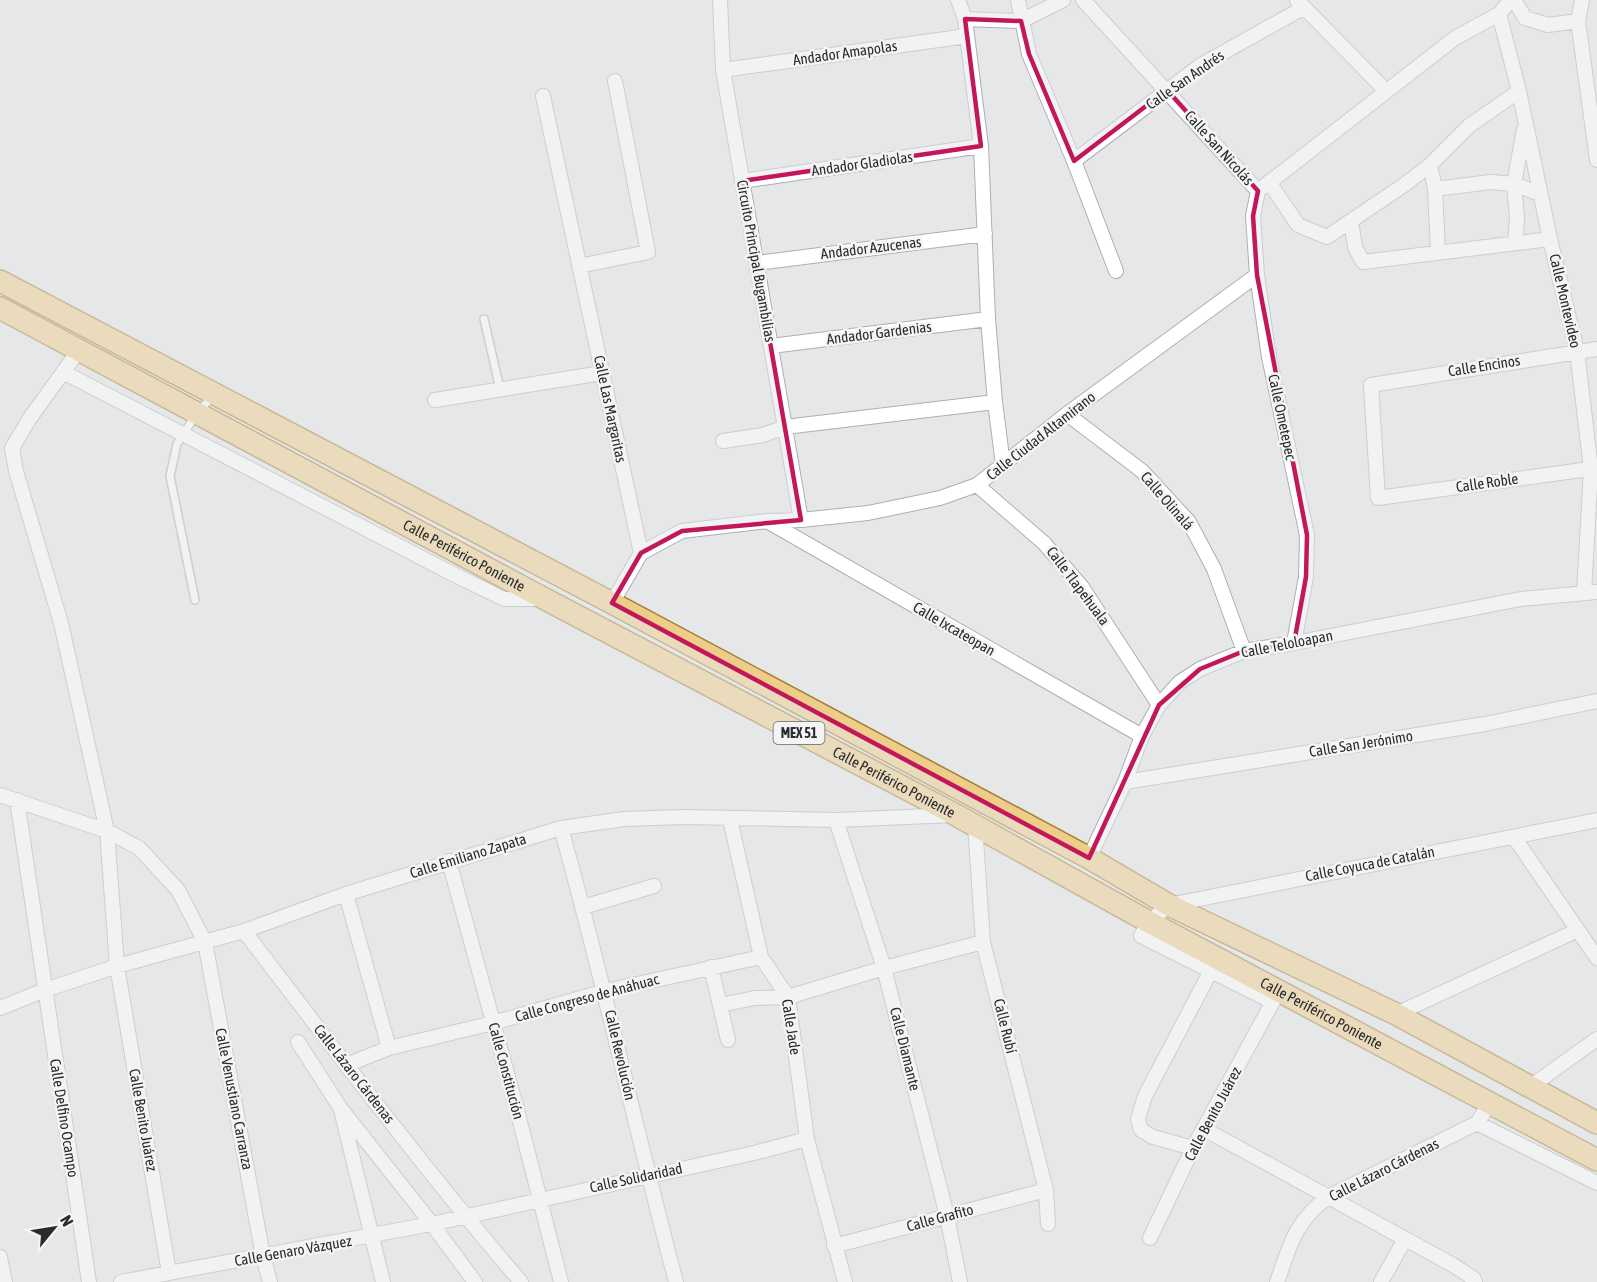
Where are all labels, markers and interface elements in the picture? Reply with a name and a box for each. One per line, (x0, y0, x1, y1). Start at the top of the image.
street label: Andador Amapolas (792, 37, 898, 68)
street label: Calle San Andrés (1142, 46, 1227, 113)
street label: Calle San Nicolás (1182, 107, 1257, 188)
street label: Andador Gladiolas (810, 148, 914, 179)
street label: Circuito Principal Bugambilias (734, 179, 779, 343)
street label: Andador Azucenas (820, 233, 922, 262)
street label: Calle Montevideo (1546, 252, 1585, 350)
street label: Andador Gardenias (825, 318, 932, 347)
street label: Calle Encinos (1447, 351, 1521, 380)
street label: Calle Las Margaritas (591, 354, 630, 464)
street label: Calle Ometepec (1265, 373, 1300, 462)
street label: Calle Ciudad Altamirano (983, 388, 1098, 483)
street label: Calle Olinalá (1137, 468, 1197, 533)
street label: Calle Roble (1455, 470, 1519, 495)
street label: Calle Periférico Poniente (400, 516, 528, 595)
street label: Calle Tlapehuala (1043, 543, 1113, 628)
street label: Calle Ixcateopan (910, 598, 998, 659)
street label: Calle Teloloapan (1240, 626, 1334, 661)
road number: MEX 51 (774, 722, 824, 744)
street label: Calle San Jerónimo (1308, 727, 1414, 760)
street label: Calle Periférico Poniente (830, 743, 958, 821)
street label: Calle Emiliano Zapata (408, 830, 528, 881)
street label: Calle Coyuca de Catalán (1304, 843, 1436, 884)
street label: Calle Congreso de Anáhuac (513, 970, 661, 1025)
street label: Calle Periférico Poniente (1258, 974, 1386, 1053)
street label: Calle Rubí (990, 997, 1021, 1055)
street label: Calle Jade (779, 998, 804, 1056)
street label: Calle Diamante (887, 1005, 924, 1092)
street label: Calle Revolución (602, 1008, 639, 1102)
street label: Calle Lázaro Cárdenas (311, 1021, 398, 1126)
street label: Calle Constitución (485, 1021, 528, 1121)
street label: Calle Venustiano Carranza (212, 1027, 257, 1171)
street label: Calle Delfino Ocampo (47, 1057, 82, 1178)
street label: Calle Benito Juárez (1181, 1063, 1245, 1164)
street label: Calle Benito Juárez (126, 1067, 161, 1173)
street label: Calle Lázaro Cárdenas (1326, 1135, 1441, 1205)
street label: Calle Solidaridad (588, 1159, 684, 1196)
north arrow (24, 1198, 84, 1258)
street label: Calle Grafito (905, 1200, 975, 1235)
text: N (57, 1212, 77, 1229)
street label: Calle Genaro Vázquez (233, 1232, 353, 1269)

